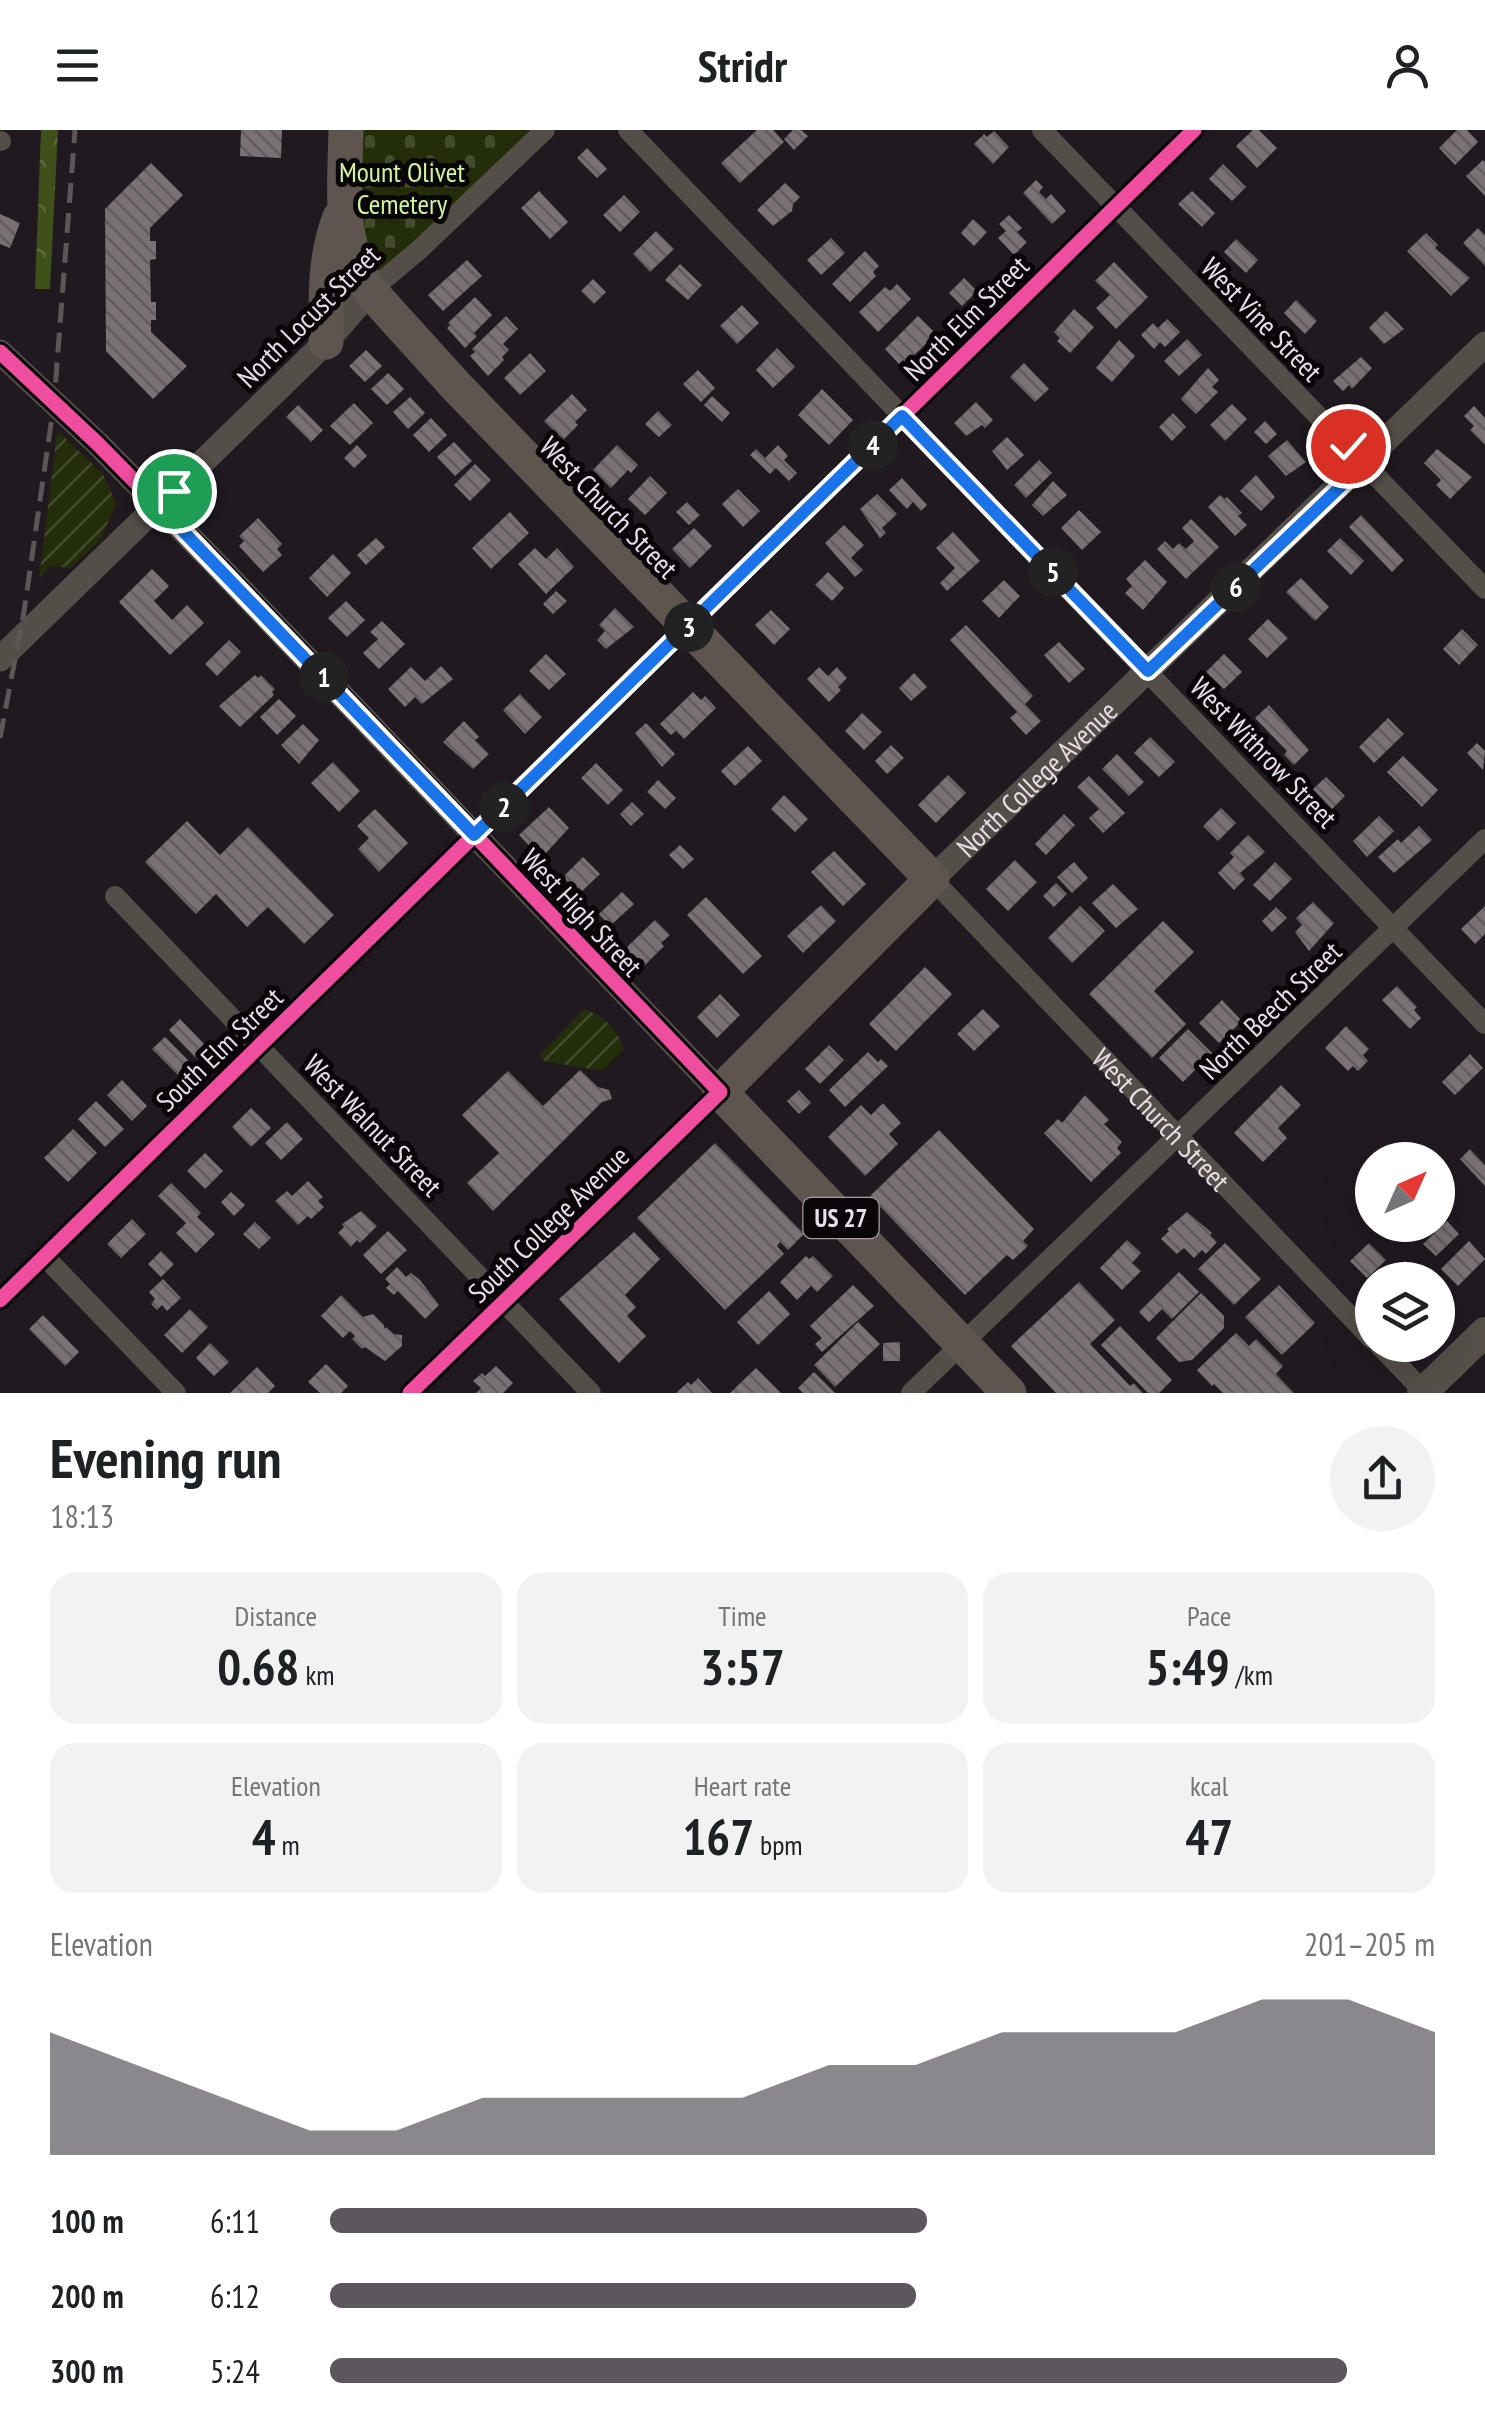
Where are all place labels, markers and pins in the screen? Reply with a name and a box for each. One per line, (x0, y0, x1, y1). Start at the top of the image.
pin (1306, 404, 1391, 489)
pin: 4 (848, 420, 898, 470)
pin (132, 449, 217, 534)
pin: 5 (1028, 547, 1078, 597)
pin: 6 (1211, 562, 1261, 612)
pin: 3 (664, 602, 714, 652)
pin: 1 (299, 652, 349, 702)
pin: 2 (479, 782, 529, 832)

